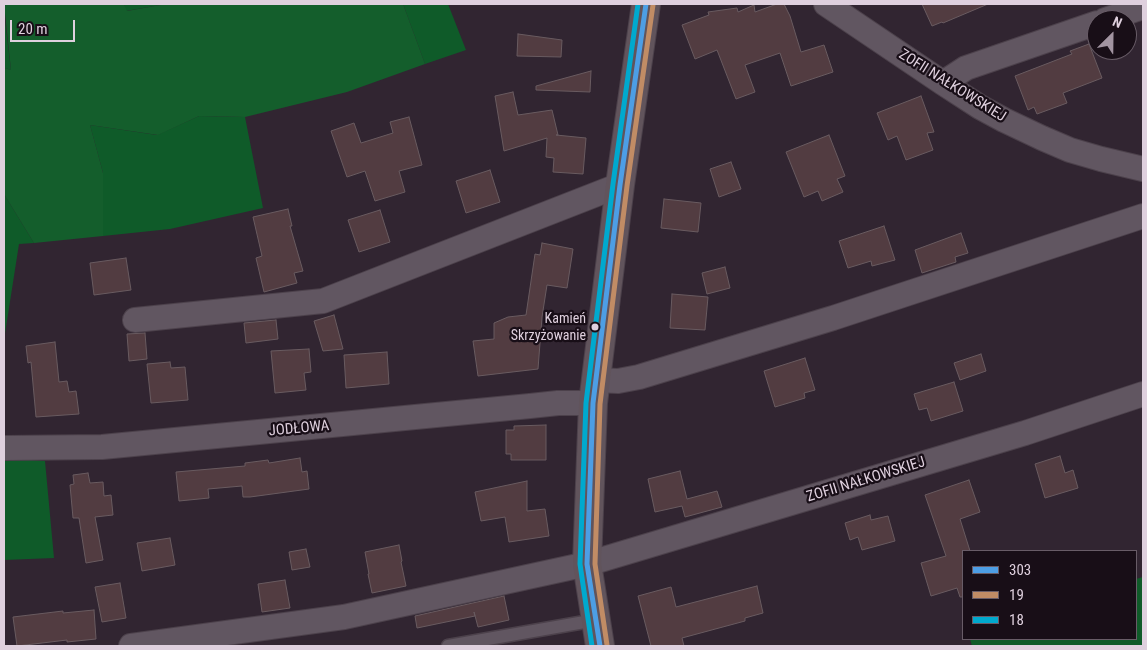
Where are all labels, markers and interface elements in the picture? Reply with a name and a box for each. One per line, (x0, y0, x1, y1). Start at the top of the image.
scale bar (12, 10, 78, 42)
north arrow (1087, 10, 1137, 60)
text: N (1110, 13, 1125, 31)
text: 20 m (18, 20, 48, 38)
street label: ZOFII NAŁKOWSKIEJ (895, 46, 1009, 126)
place label: Kamień Skrzyżowanie (511, 311, 586, 344)
marker: Kamień Skrzyżowanie (590, 322, 600, 332)
street label: JODŁOWA (268, 417, 330, 441)
street label: ZOFII NAŁKOWSKIEJ (805, 453, 927, 507)
legend (962, 550, 1137, 640)
text: 303 (1009, 561, 1031, 579)
text: 19 (1009, 586, 1024, 604)
text: 18 (1009, 611, 1024, 629)

